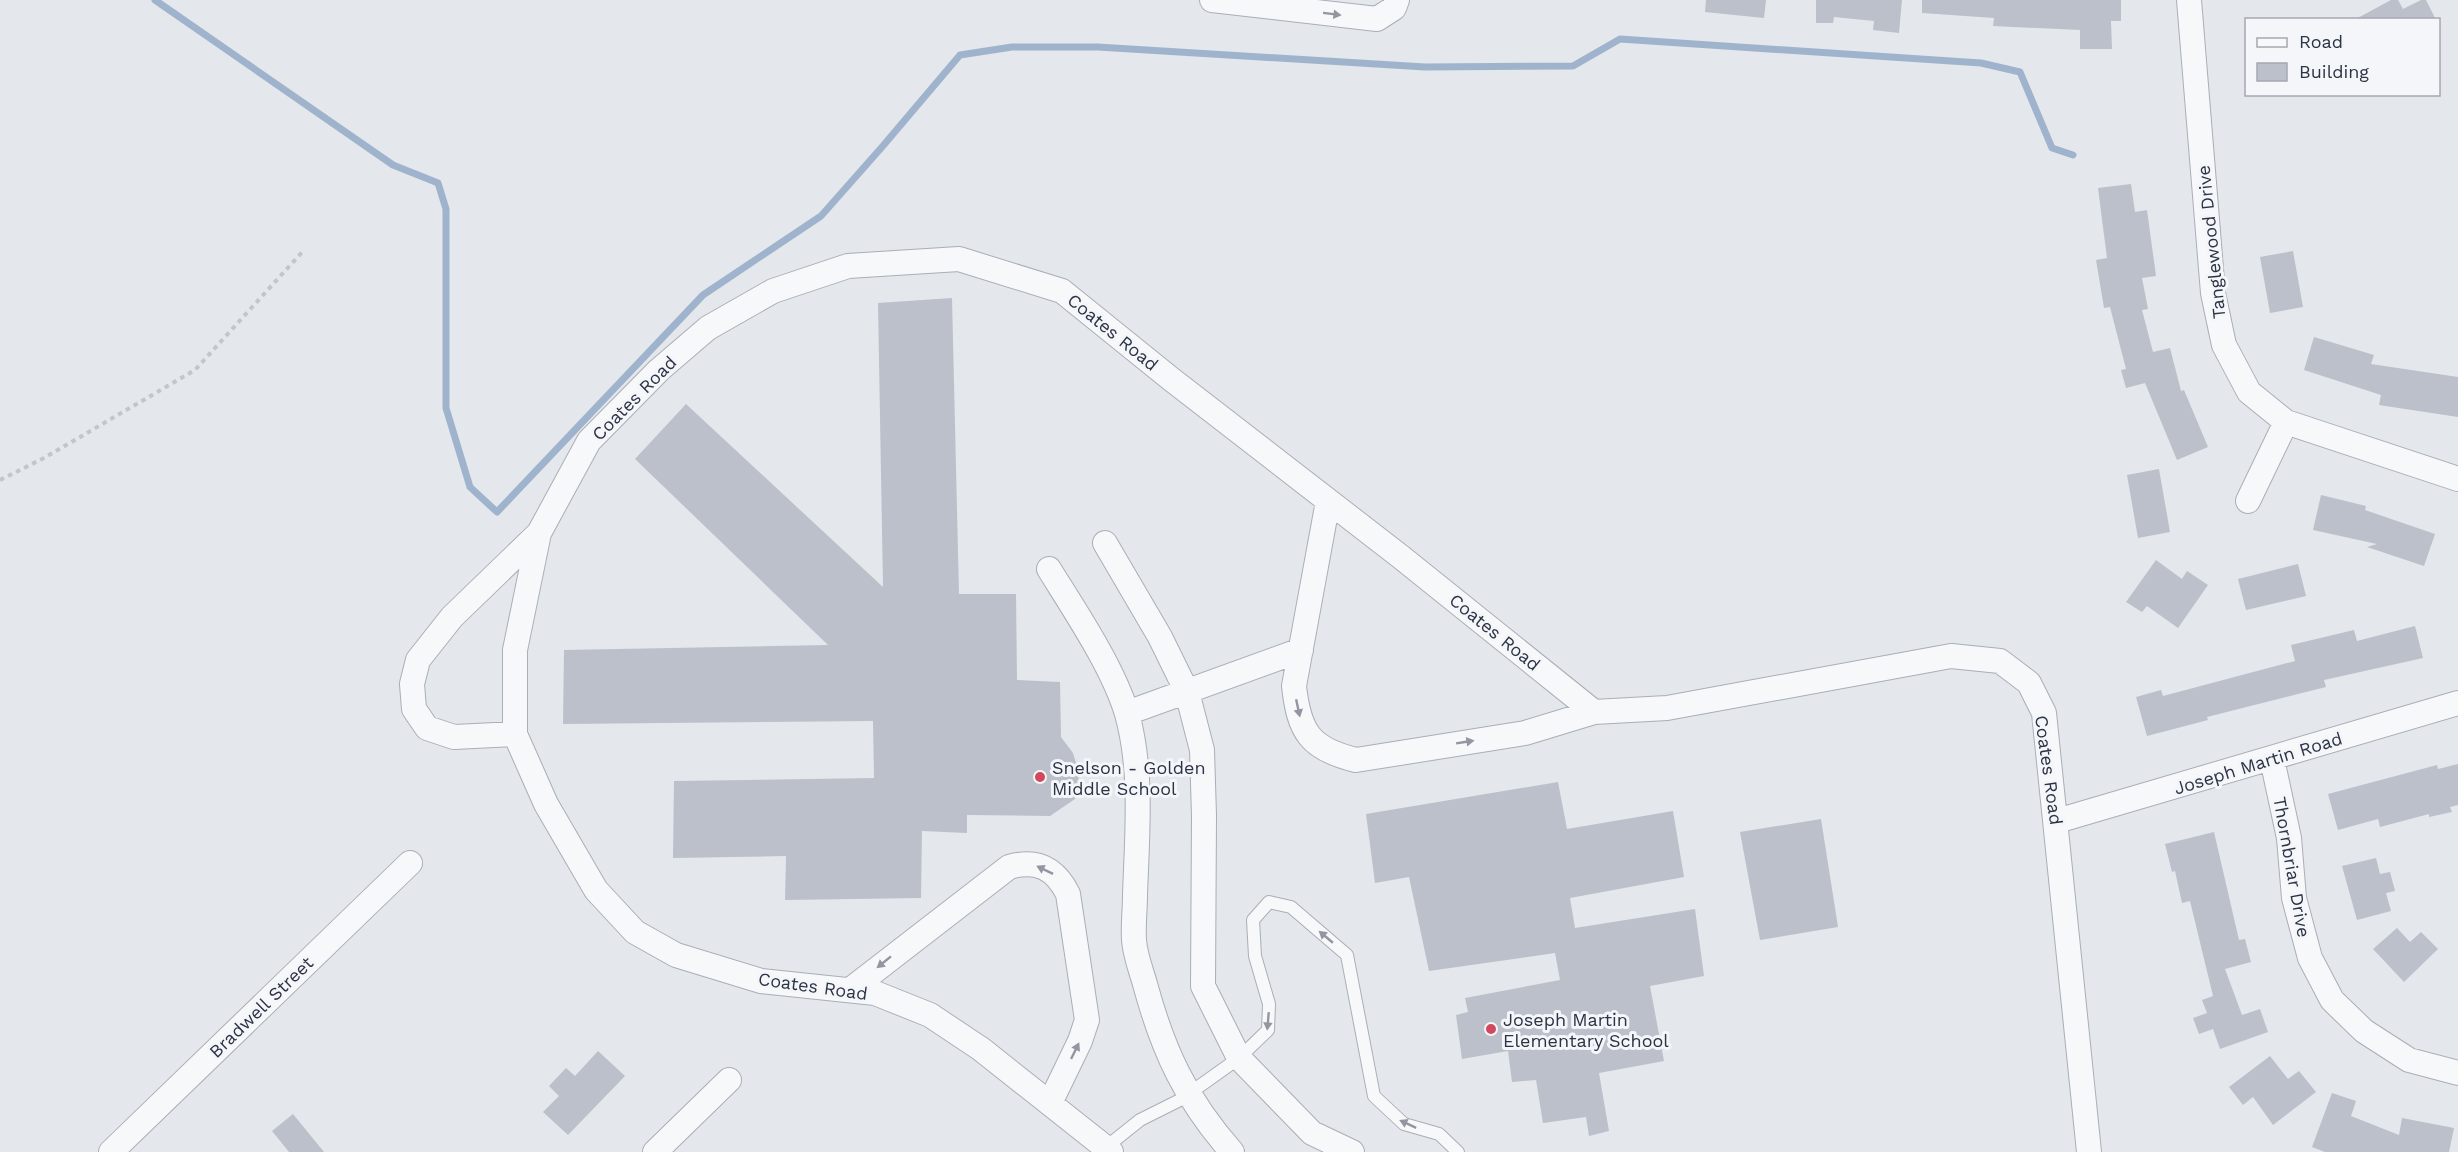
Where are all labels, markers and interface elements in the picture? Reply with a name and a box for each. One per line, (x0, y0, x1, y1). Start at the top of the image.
one-way arrow (1323, 9, 1342, 19)
legend (2245, 18, 2440, 96)
text: Road (2299, 31, 2343, 52)
text: Building (2299, 61, 2369, 82)
street label: Tanglewood Drive (2192, 164, 2230, 320)
street label: Coates Road (1063, 289, 1163, 375)
street label: Coates Road (588, 352, 680, 444)
street label: Coates Road (1445, 589, 1545, 675)
one-way arrow (1293, 699, 1303, 717)
street label: Coates Road (2031, 714, 2067, 826)
street label: Joseph Martin Road (2171, 727, 2345, 799)
one-way arrow (1455, 738, 1474, 747)
place label: Snelson - Golden Middle School (1052, 757, 1206, 799)
marker: Snelson - Golden Middle School (1033, 770, 1047, 784)
street label: Thornbriar Drive (2269, 795, 2315, 939)
one-way arrow (1036, 865, 1054, 875)
one-way arrow (1319, 931, 1334, 944)
street label: Bradwell Street (205, 952, 318, 1062)
one-way arrow (877, 956, 892, 968)
street label: Coates Road (757, 968, 869, 1004)
place label: Joseph Martin Elementary School (1503, 1009, 1669, 1051)
one-way arrow (1263, 1011, 1273, 1030)
marker: Joseph Martin Elementary School (1484, 1022, 1498, 1036)
one-way arrow (1071, 1042, 1080, 1059)
one-way arrow (1400, 1119, 1417, 1128)

